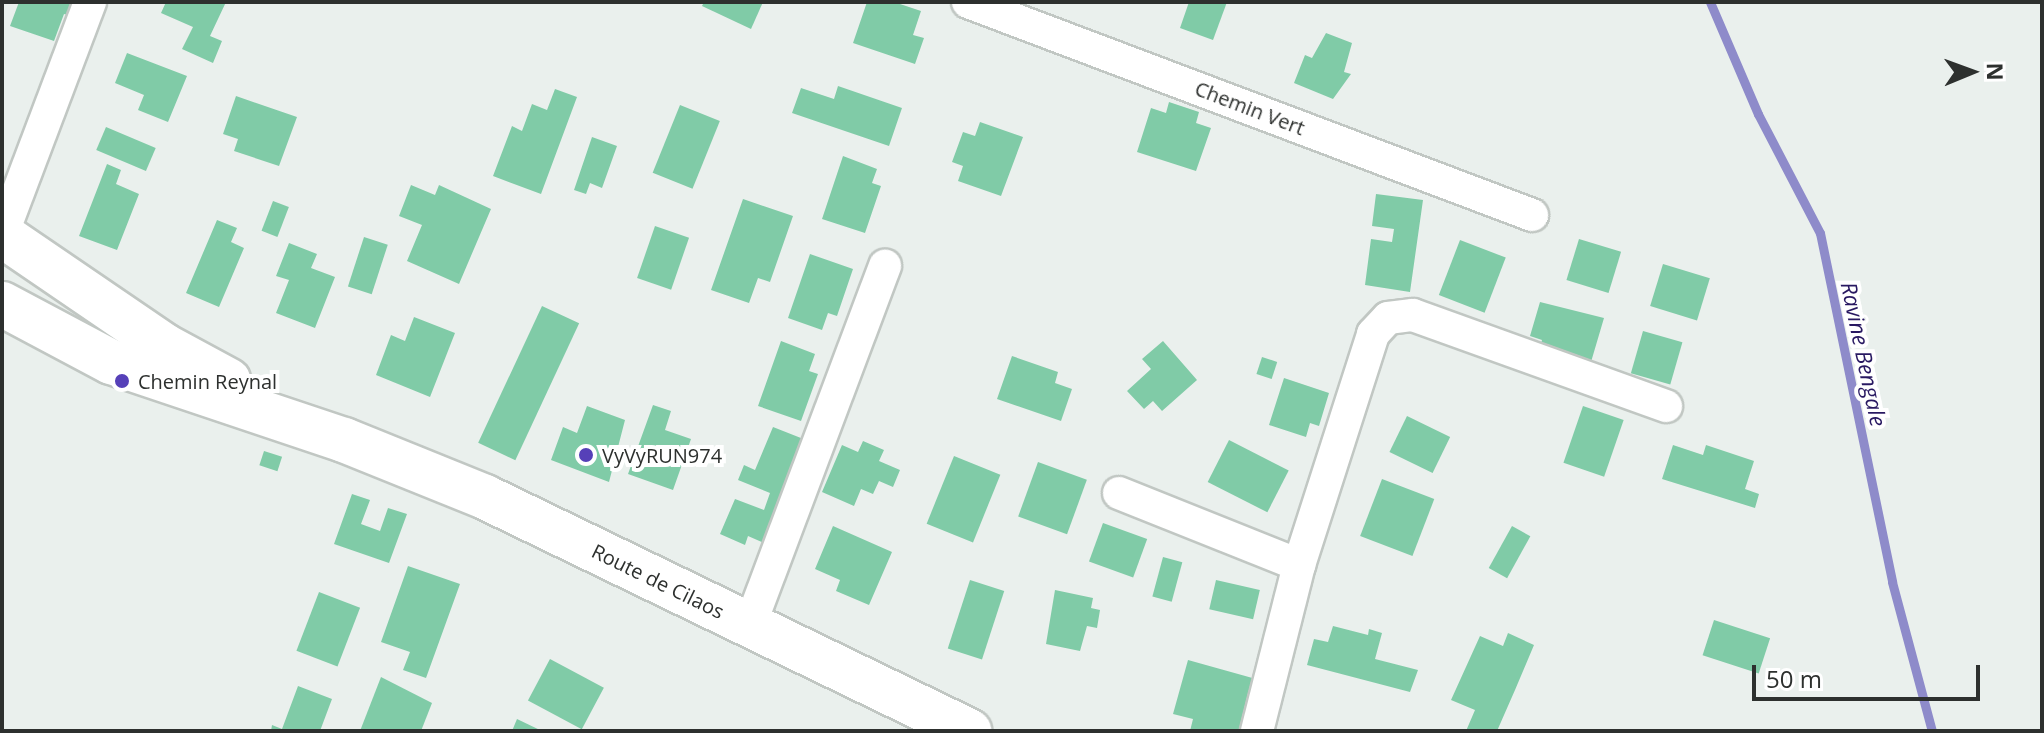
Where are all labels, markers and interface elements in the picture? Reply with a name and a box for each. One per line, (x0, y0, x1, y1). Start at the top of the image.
north arrow (1932, 32, 2012, 112)
text: N (1981, 62, 2011, 81)
street label: Chemin Vert (1192, 76, 1308, 140)
water label: Ravine Bengale (1836, 279, 1892, 429)
place label: Chemin Reynal (138, 369, 277, 393)
marker: Chemin Reynal (113, 372, 131, 390)
place label: VyVyRUN974 (602, 443, 722, 467)
marker: VyVyRUN974 (577, 446, 595, 464)
street label: Route de Cilaos (588, 539, 728, 623)
scale bar (1756, 649, 1984, 699)
text: 50 m (1766, 662, 1822, 695)

